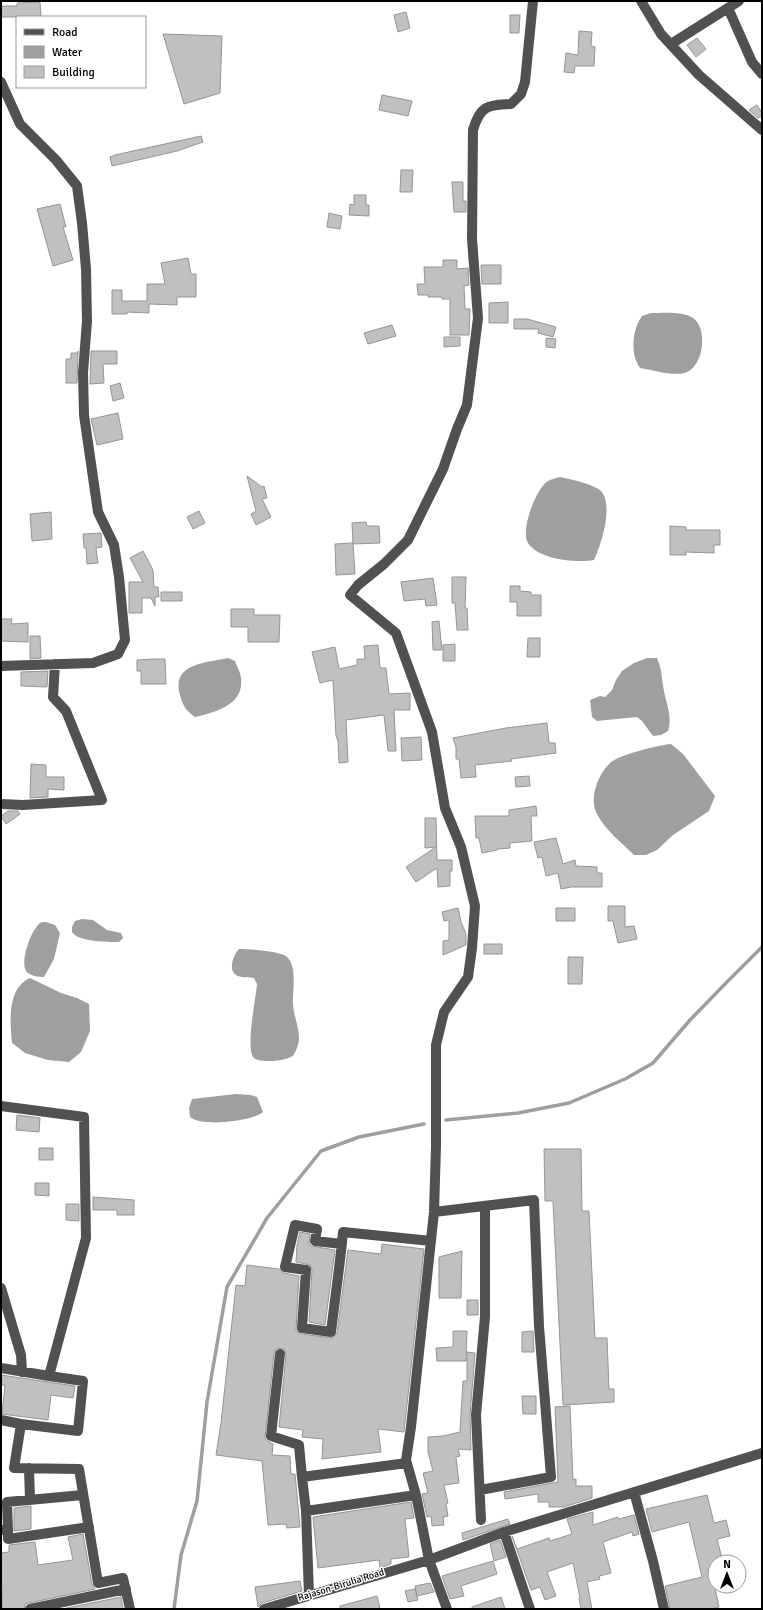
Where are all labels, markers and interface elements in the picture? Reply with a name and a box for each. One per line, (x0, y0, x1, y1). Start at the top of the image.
legend (16, 16, 146, 88)
text: Road (52, 25, 78, 40)
text: Water (52, 45, 83, 60)
text: Building (52, 65, 95, 80)
north arrow (707, 1554, 747, 1594)
text: N (723, 1558, 731, 1571)
street label: Rajason-Birulia Road (296, 1566, 386, 1604)

